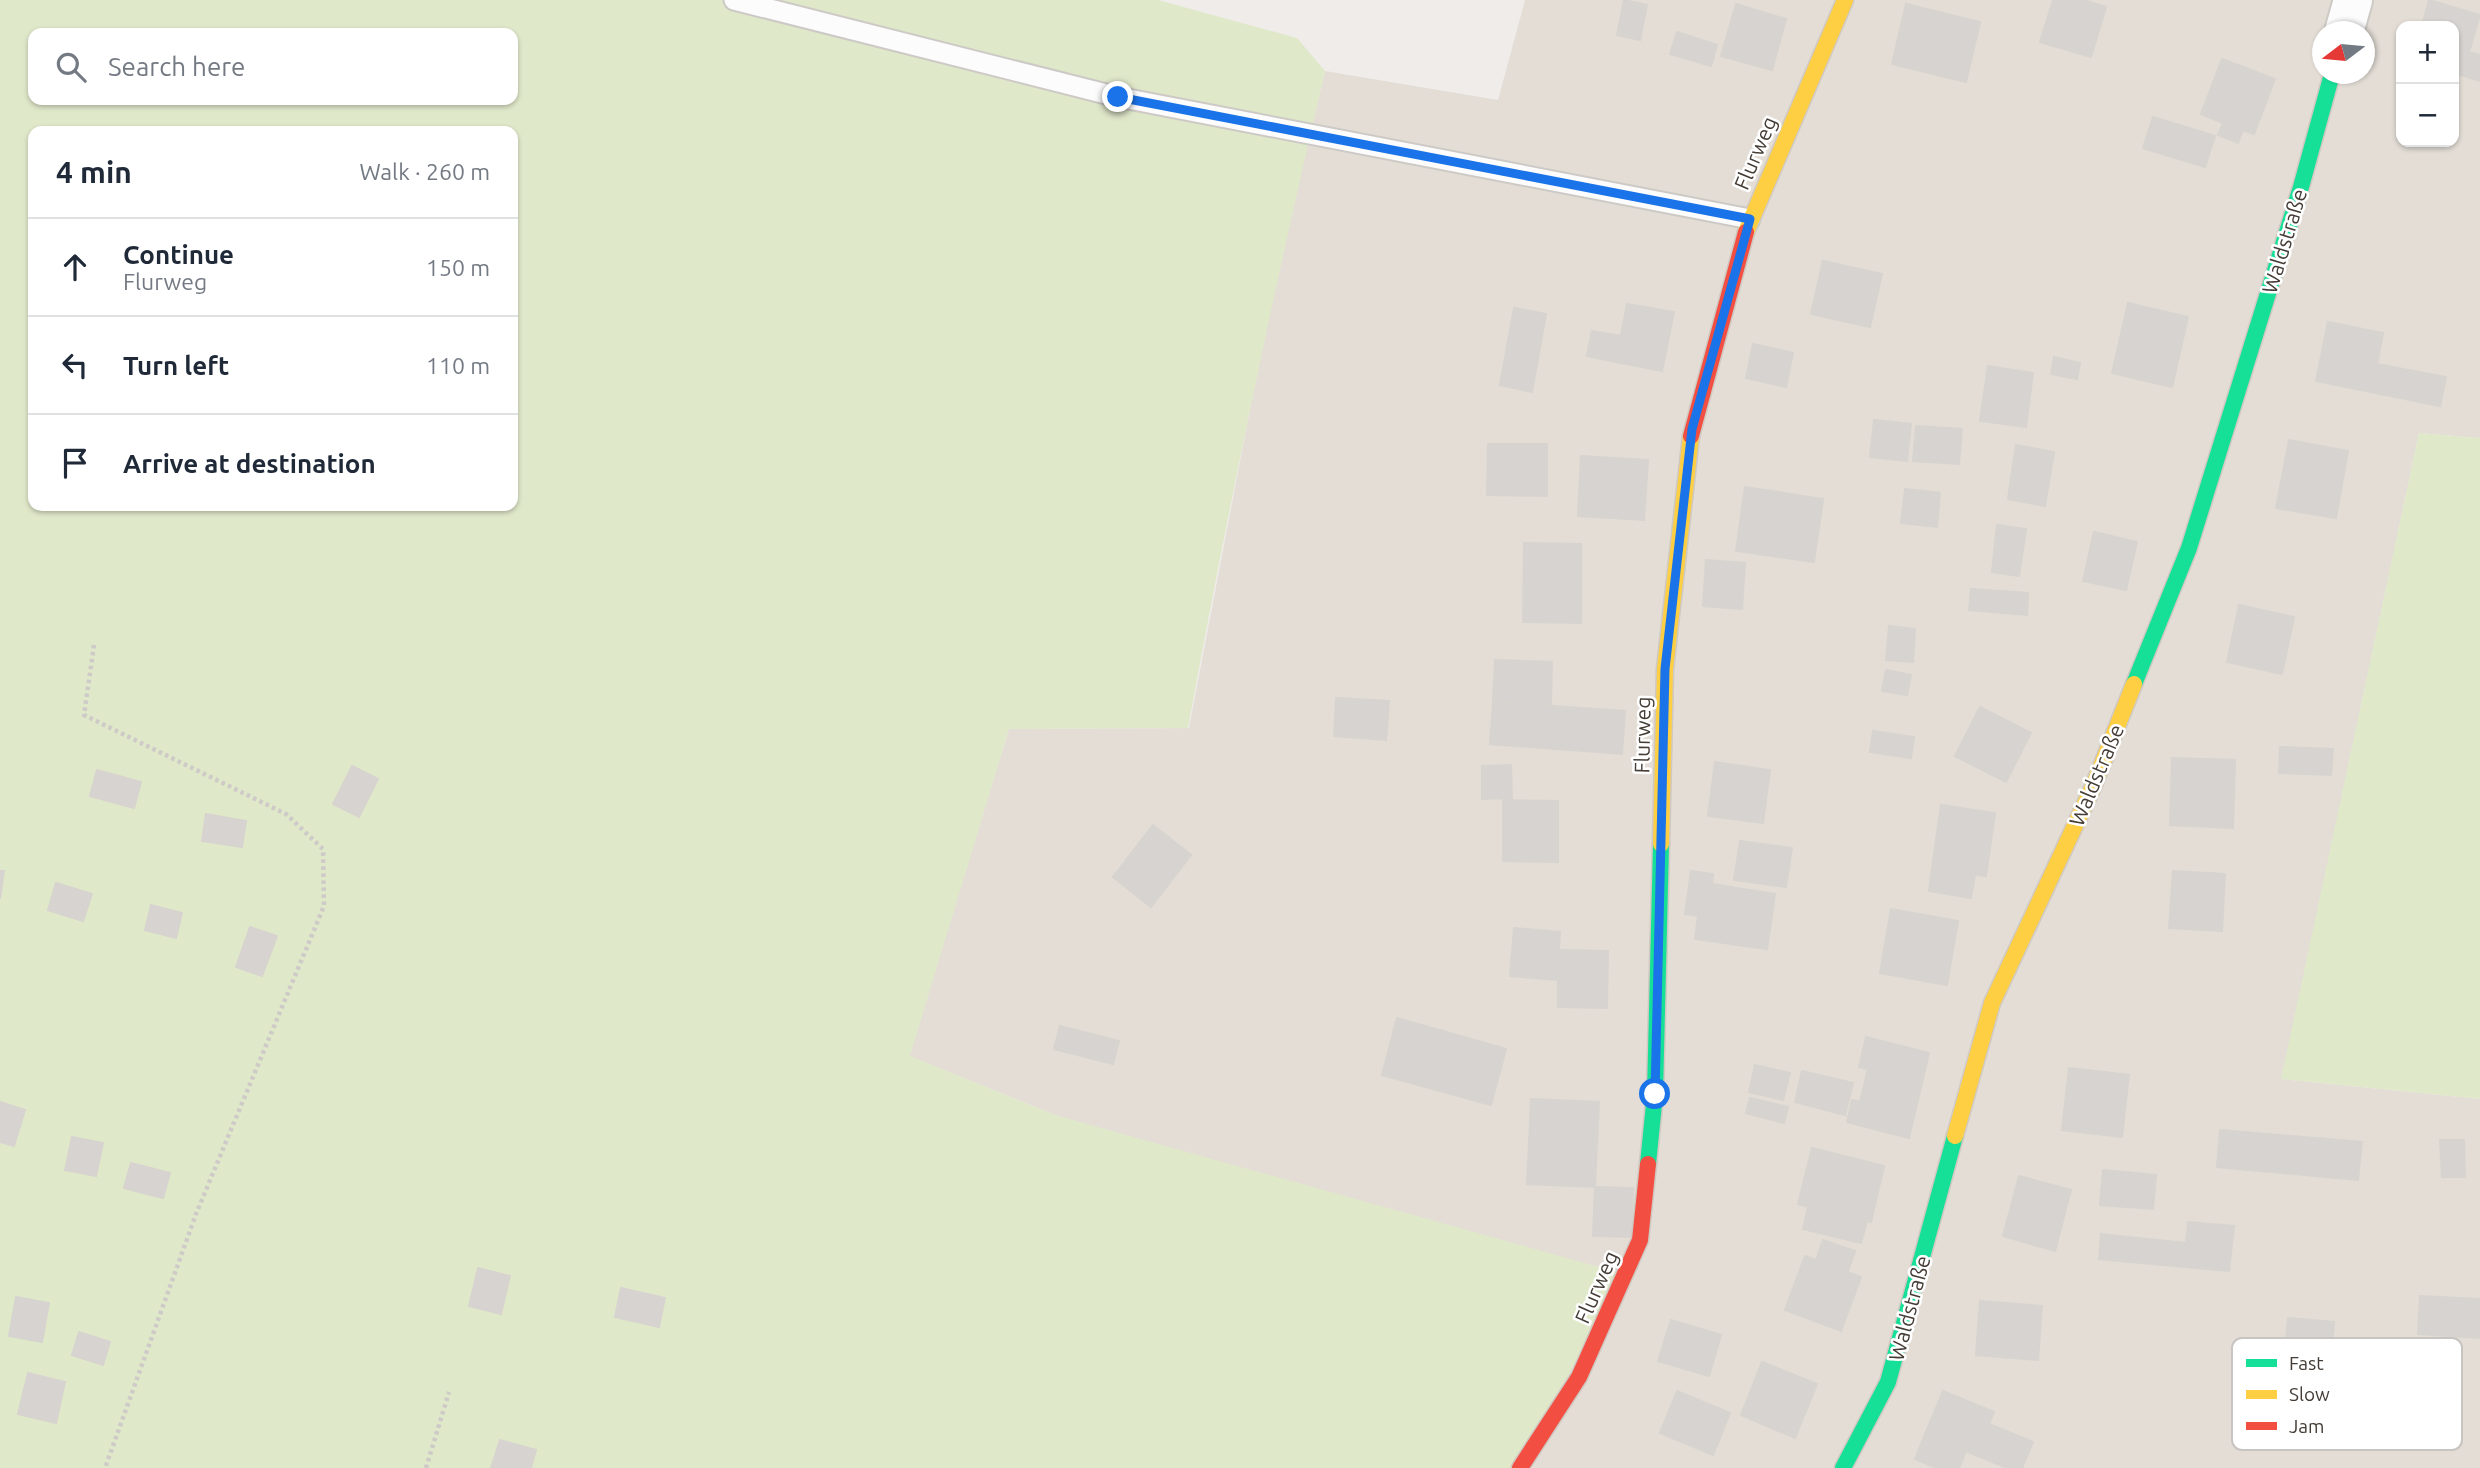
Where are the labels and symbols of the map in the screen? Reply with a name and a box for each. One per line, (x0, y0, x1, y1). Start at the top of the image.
north arrow (2312, 21, 2375, 84)
route end (1102, 81, 1133, 112)
street label: Flurweg (1729, 113, 1781, 193)
street label: Waldstraße (2257, 186, 2311, 296)
street label: Flurweg (1629, 696, 1655, 774)
street label: Waldstraße (2064, 721, 2128, 829)
route start (1639, 1078, 1670, 1109)
street label: Flurweg (1569, 1247, 1623, 1327)
street label: Waldstraße (1883, 1253, 1935, 1363)
legend (2232, 1338, 2462, 1450)
text: Fast (2289, 1352, 2324, 1374)
text: Slow (2289, 1383, 2330, 1405)
text: Jam (2289, 1415, 2325, 1437)

